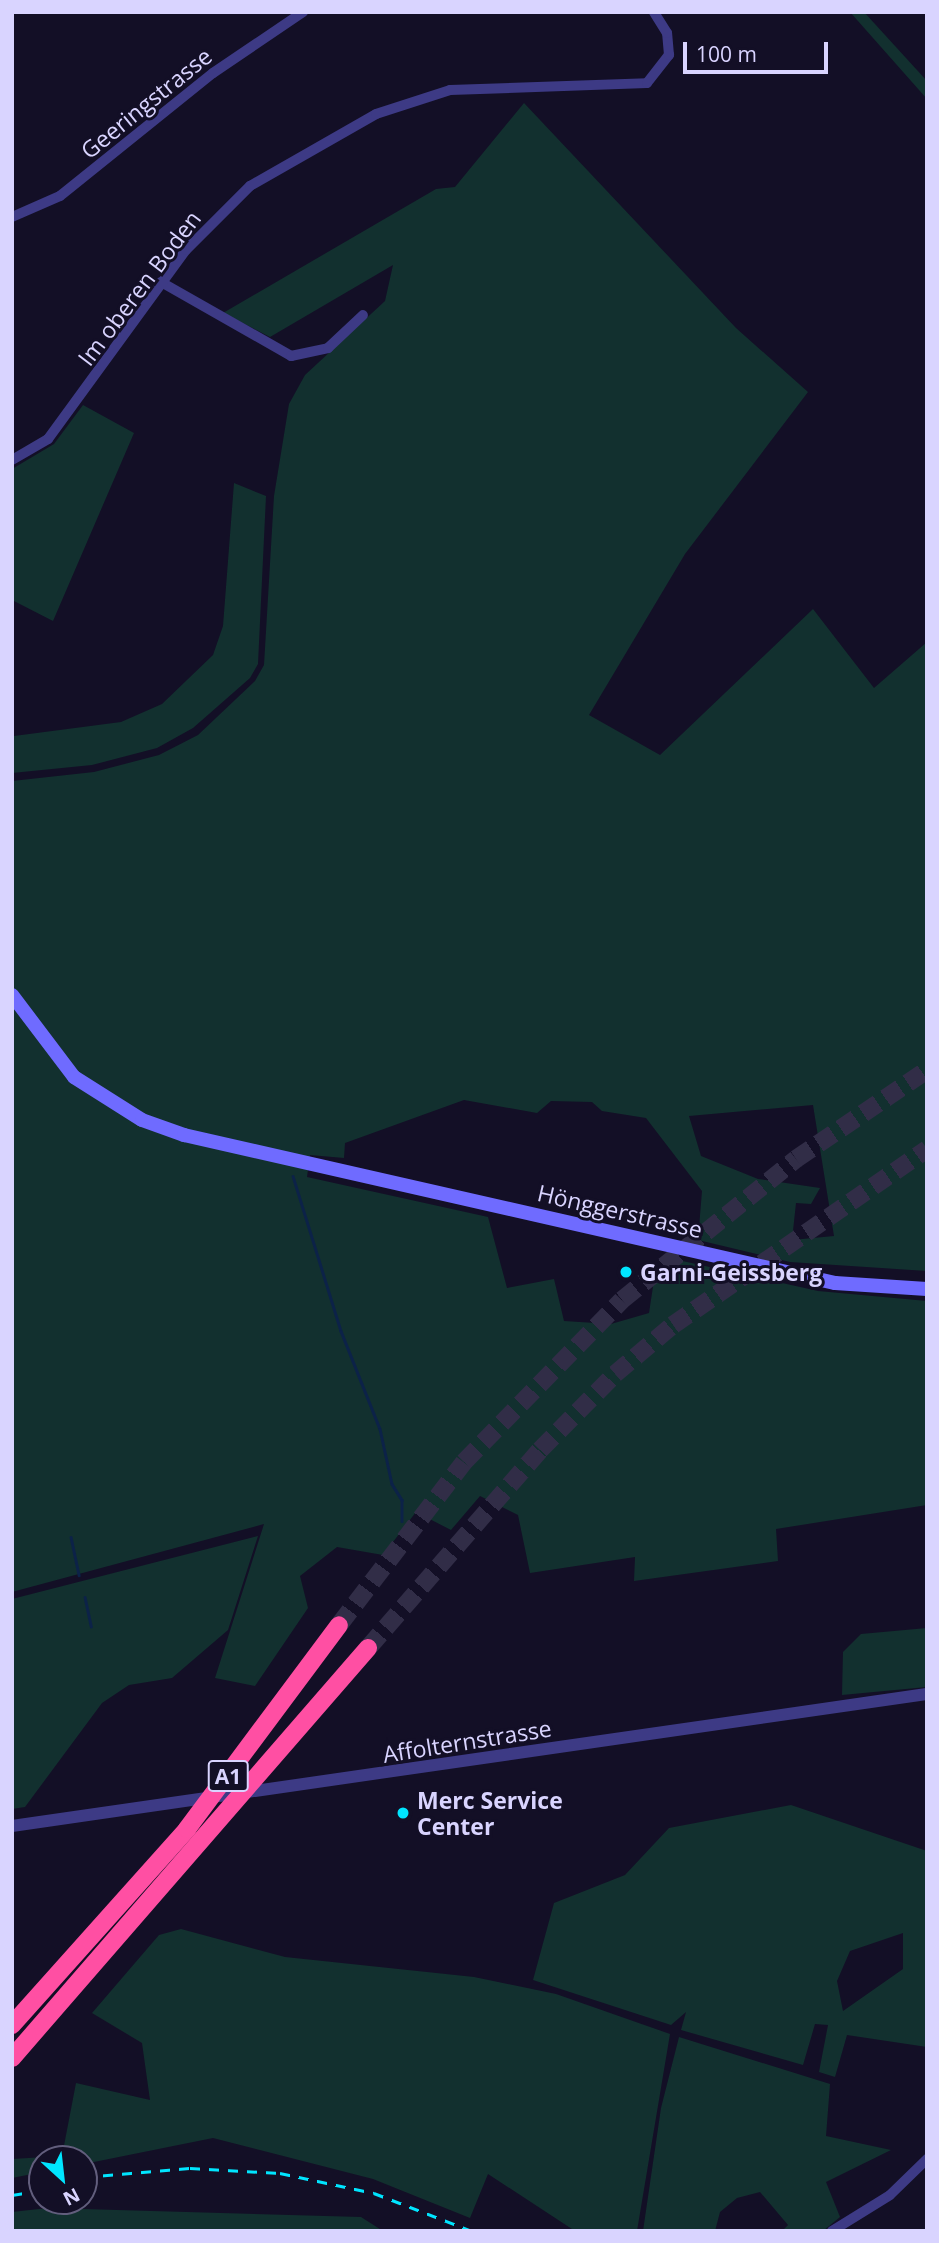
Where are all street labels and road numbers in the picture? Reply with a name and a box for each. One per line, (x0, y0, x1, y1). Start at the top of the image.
street label: Geeringstrasse (75, 42, 217, 164)
street label: Im oberen Boden (72, 205, 206, 371)
street label: Hönggerstrasse (535, 1179, 705, 1243)
street label: Affolternstrasse (381, 1714, 553, 1768)
road number: A1 (207, 1758, 249, 1794)

